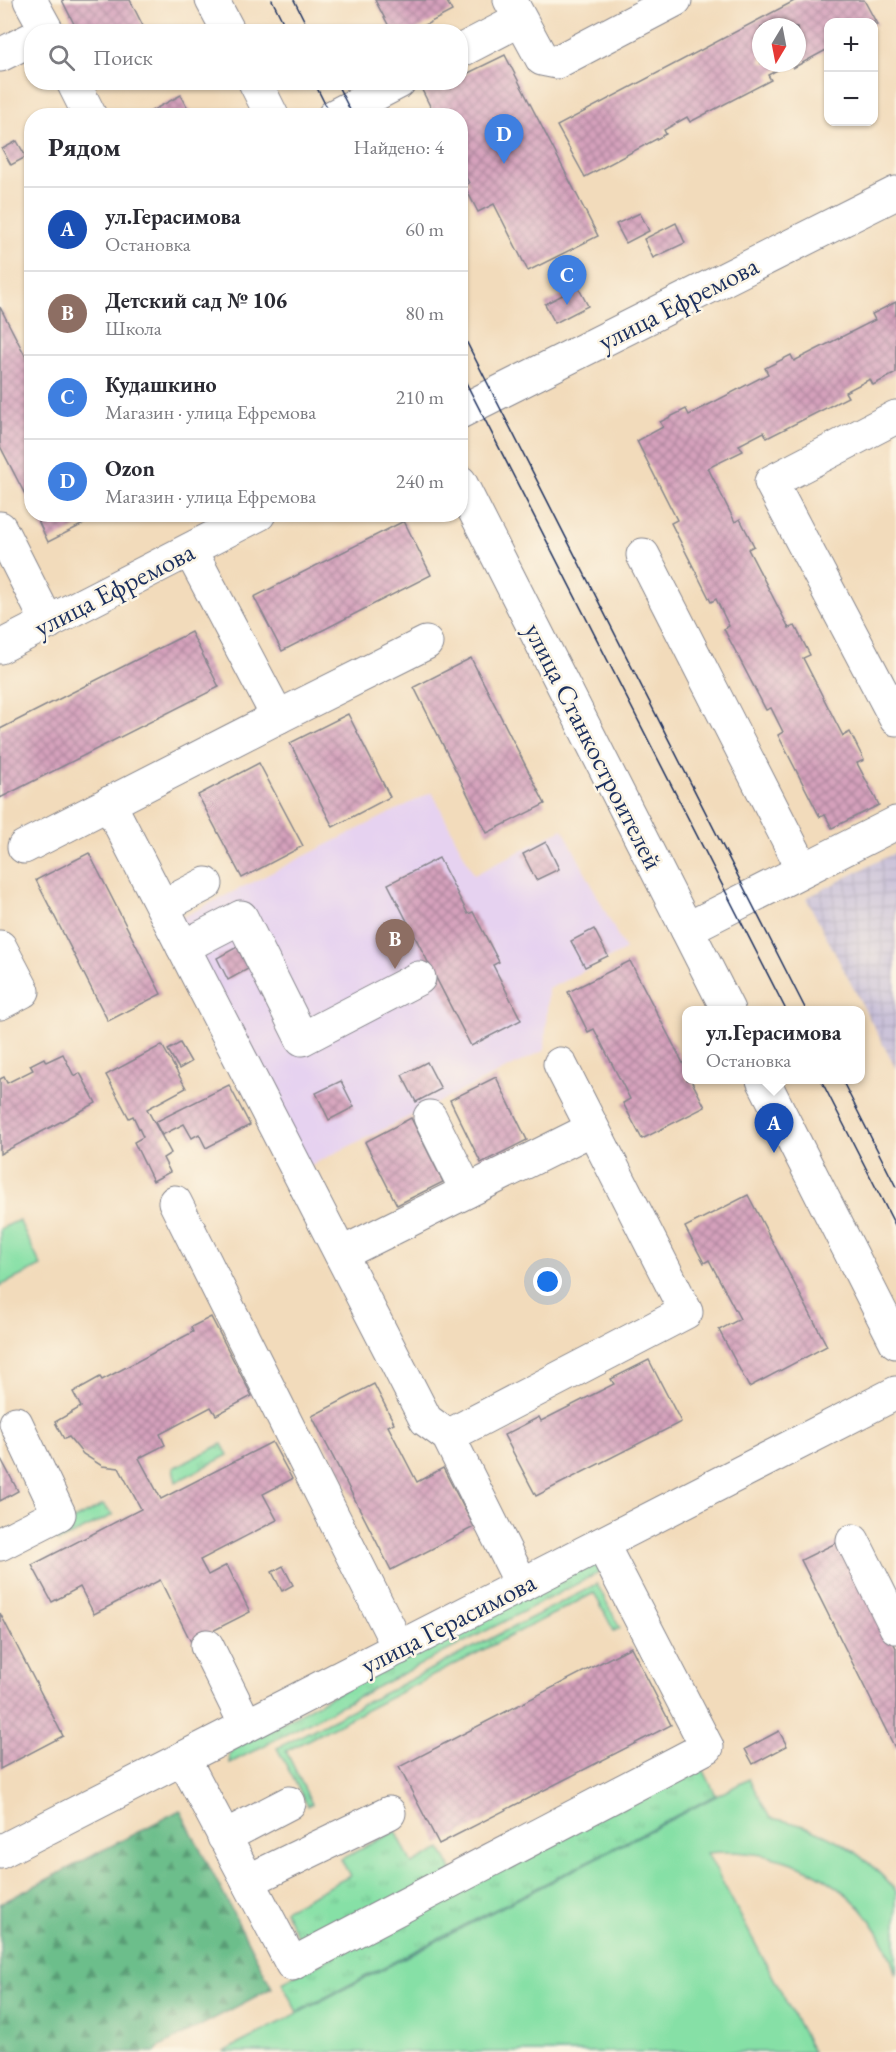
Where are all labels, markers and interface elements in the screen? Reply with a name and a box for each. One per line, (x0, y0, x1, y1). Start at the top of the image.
north arrow (752, 18, 806, 72)
map controls (824, 18, 878, 126)
button: + (824, 18, 878, 72)
search box (24, 24, 468, 90)
icon: search (45, 41, 78, 74)
text: Поиск (93, 43, 153, 72)
button: − (824, 72, 878, 126)
pin: D (484, 114, 524, 164)
text: Рядом (48, 130, 121, 164)
text: Найдено: 4 (353, 134, 444, 160)
text: ул.Герасимова (105, 202, 241, 231)
text: A (60, 216, 75, 242)
text: 60 m (405, 216, 444, 242)
text: Остановка (105, 231, 191, 257)
street label: улица Ефремова (592, 247, 764, 358)
pin: C (548, 256, 586, 305)
text: Детский сад № 106 (105, 286, 287, 315)
text: B (61, 300, 74, 326)
text: 80 m (405, 300, 444, 326)
text: Школа (105, 315, 162, 341)
text: Кудашкино (105, 370, 217, 399)
text: C (60, 384, 75, 410)
text: 210 m (396, 384, 444, 410)
text: Магазин · улица Ефремова (105, 399, 316, 425)
text: Ozon (105, 454, 155, 483)
text: D (60, 468, 75, 494)
text: 240 m (396, 468, 444, 494)
text: Магазин · улица Ефремова (105, 483, 316, 509)
street label: улица Ефремова (28, 533, 200, 644)
street label: улица Станкостроителей (517, 617, 671, 875)
pin: B (376, 920, 414, 969)
popup (682, 1006, 865, 1084)
text: ул.Герасимова (706, 1018, 841, 1047)
text: Остановка (706, 1047, 791, 1073)
pin: A (754, 1104, 794, 1153)
your location (533, 1267, 562, 1296)
street label: улица Герасимова (354, 1564, 542, 1682)

